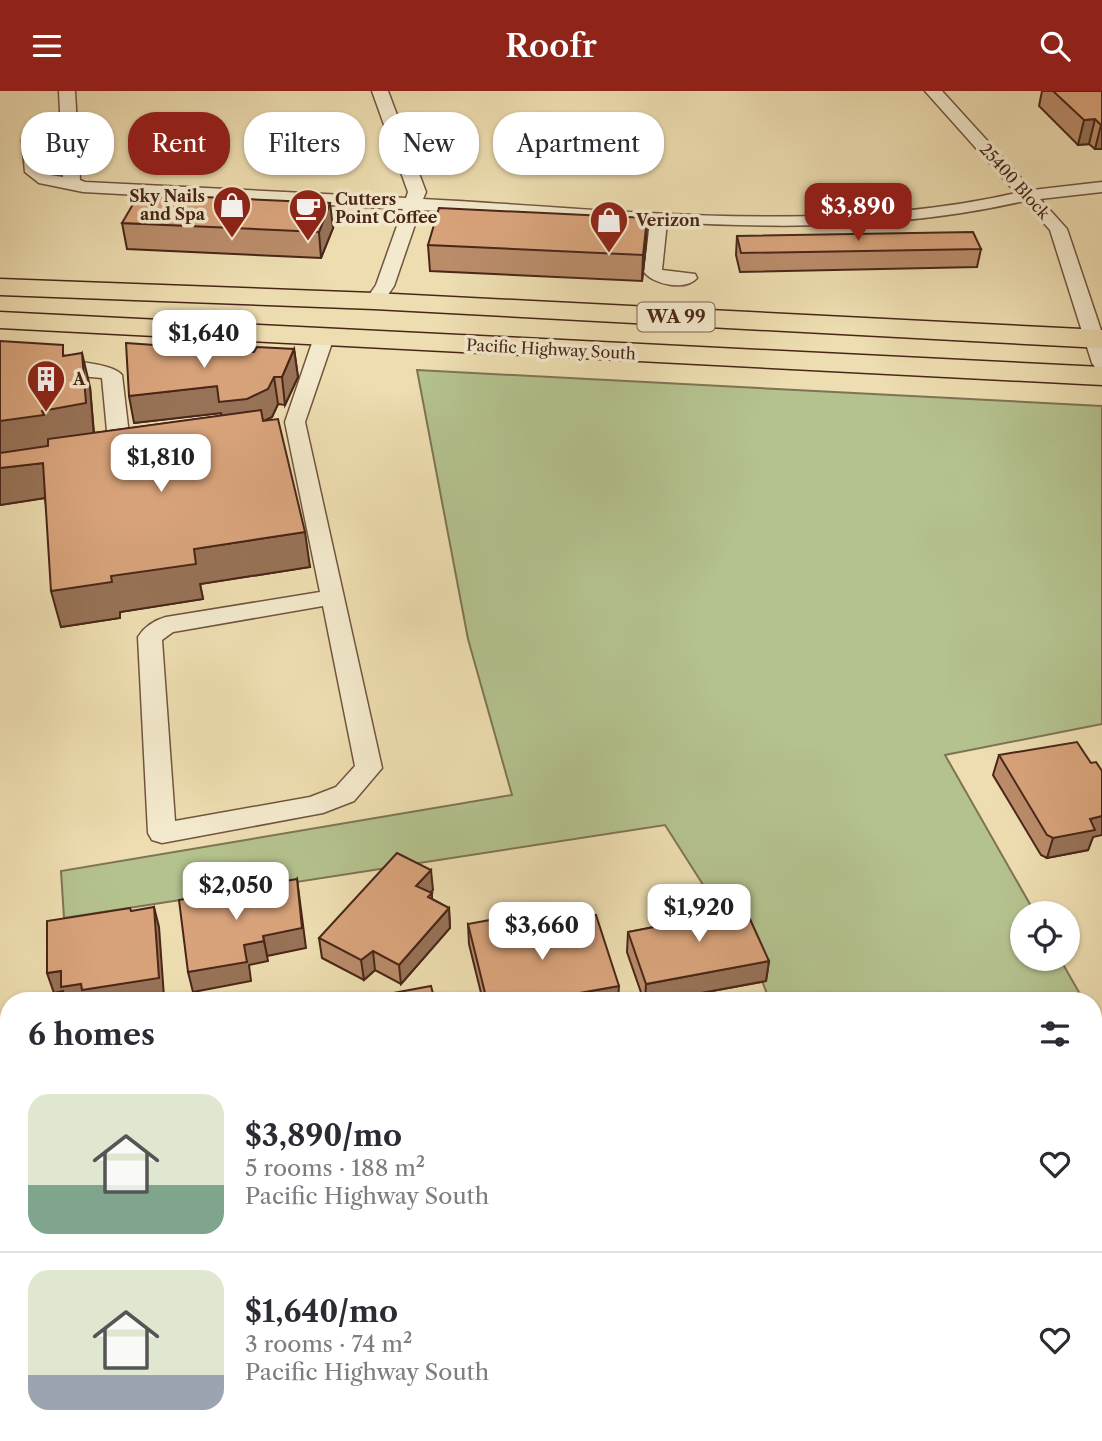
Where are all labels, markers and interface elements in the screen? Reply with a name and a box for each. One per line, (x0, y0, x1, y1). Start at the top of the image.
text: Roofr (505, 26, 597, 65)
icon: menu (28, 27, 66, 65)
icon: search (1036, 27, 1074, 65)
chip: Buy (21, 112, 114, 175)
chip: Rent (128, 112, 230, 175)
chip: Filters (244, 112, 365, 175)
chip: New (379, 112, 479, 175)
chip: Apartment (493, 112, 664, 175)
street label: 25400 Block (976, 139, 1055, 224)
pin: $3,890 (801, 183, 915, 243)
shop icon: Sky Nails and Spa (211, 184, 253, 239)
place label: Sky Nails and Spa (129, 186, 206, 224)
cafe icon: Cutters Point Coffee (287, 187, 329, 242)
place label: Cutters Point Coffee (335, 189, 438, 227)
text: $3,890 (821, 192, 895, 220)
shop icon: Verizon (588, 199, 630, 254)
place label: Verizon (635, 210, 700, 230)
road number: WA 99 (638, 302, 714, 331)
pin: $1,640 (147, 310, 261, 370)
text: $1,640 (168, 319, 240, 347)
street label: Pacific Highway South (466, 335, 636, 363)
building icon: A (25, 358, 67, 413)
place label: A (72, 369, 86, 389)
pin: $1,810 (104, 435, 218, 494)
text: $1,810 (127, 443, 195, 471)
pin: $2,050 (179, 863, 293, 922)
text: $2,050 (199, 871, 273, 899)
pin: $1,920 (642, 885, 756, 944)
text: $1,920 (664, 893, 734, 921)
map controls (1010, 901, 1080, 971)
button: locate (1010, 901, 1080, 971)
pin: $3,660 (485, 903, 599, 962)
text: $3,660 (505, 911, 579, 939)
icon: filters (1036, 1015, 1074, 1053)
text: 6 homes (28, 1016, 155, 1053)
text: $3,890/mo (245, 1117, 402, 1154)
icon: home (84, 1122, 168, 1206)
icon: heart (1036, 1145, 1074, 1183)
text: 5 rooms · 188 m² (245, 1154, 425, 1182)
text: Pacific Highway South (245, 1182, 489, 1210)
text: $1,640/mo (245, 1293, 398, 1330)
icon: home (84, 1298, 168, 1382)
icon: heart (1036, 1321, 1074, 1359)
text: 3 rooms · 74 m² (245, 1330, 412, 1358)
text: Pacific Highway South (245, 1358, 489, 1386)

